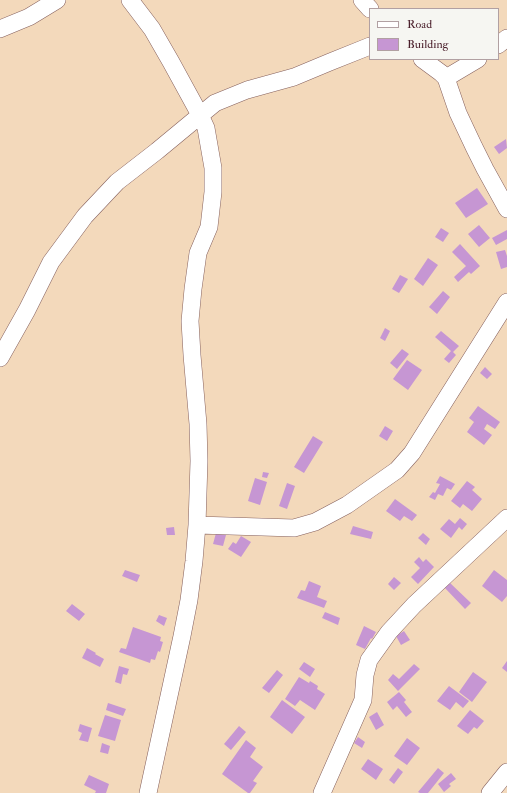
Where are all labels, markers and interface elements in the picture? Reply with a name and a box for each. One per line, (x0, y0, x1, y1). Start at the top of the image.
legend (369, 8, 499, 60)
text: Road (407, 17, 432, 32)
text: Building (407, 37, 448, 52)

